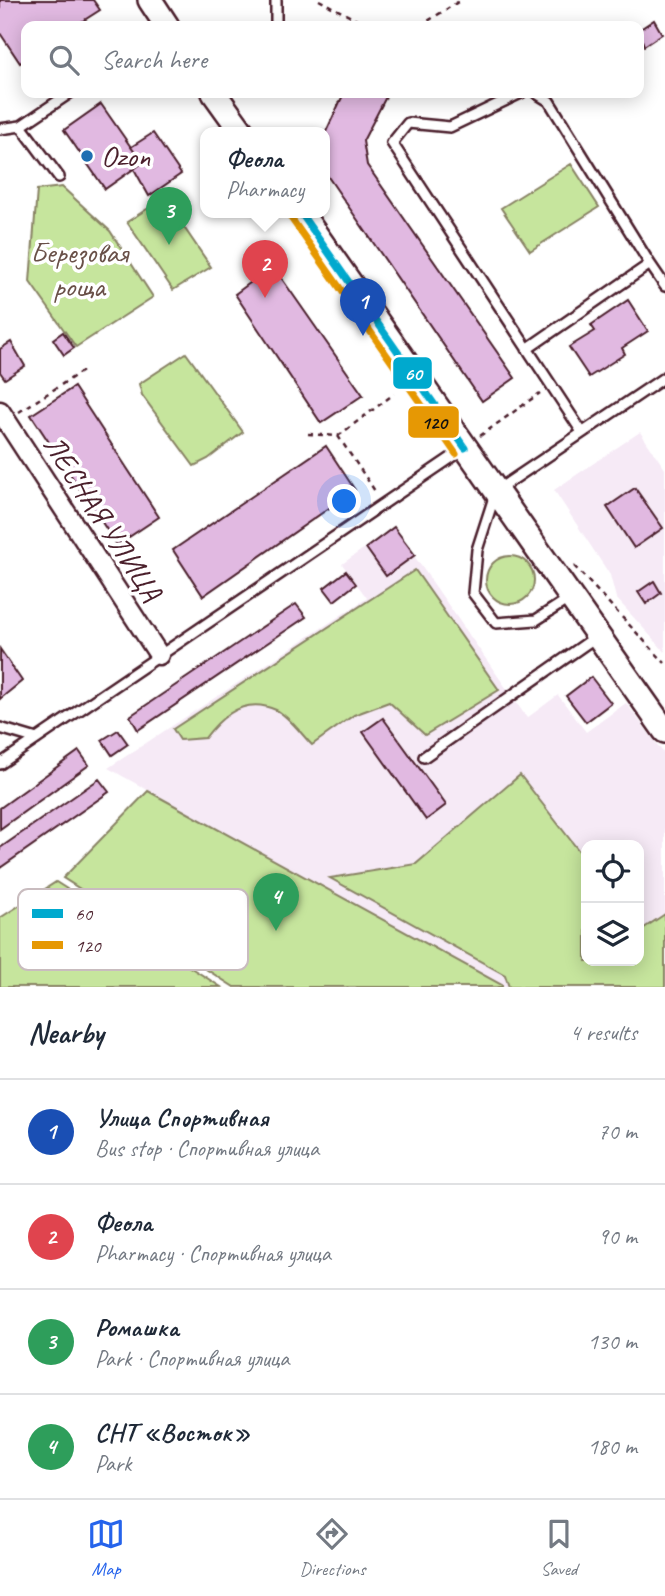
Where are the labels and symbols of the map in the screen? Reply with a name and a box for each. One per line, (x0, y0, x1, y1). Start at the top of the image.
place label: Ozon (101, 137, 151, 175)
marker: Ozon (79, 148, 95, 164)
pin: 3 (146, 187, 192, 245)
park label: Березовая роща (30, 233, 130, 305)
pin: 2 (242, 240, 288, 298)
pin: 1 (340, 278, 386, 336)
line badge: 60 (392, 356, 433, 390)
text: 60 (404, 362, 424, 386)
line badge: 120 (407, 405, 460, 439)
text: 120 (421, 411, 449, 435)
street label: ЛЕСНАЯ УЛИЦА (35, 428, 171, 609)
your location (327, 484, 361, 518)
pin: 4 (253, 873, 299, 931)
legend (18, 889, 248, 970)
text: 60 (75, 902, 94, 926)
text: 120 (75, 934, 102, 958)

